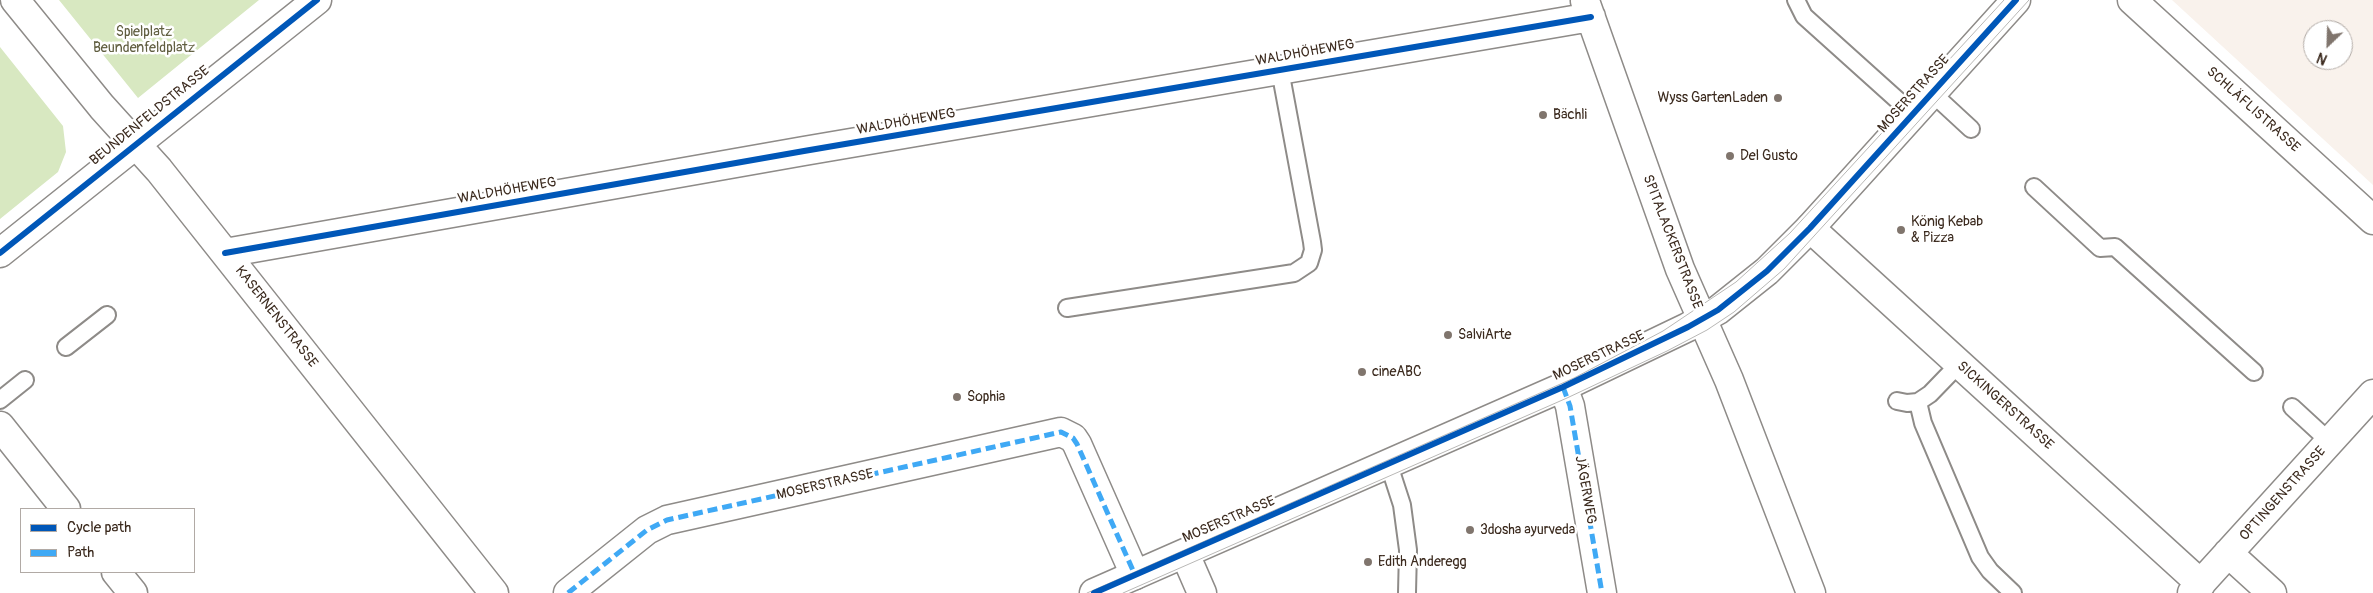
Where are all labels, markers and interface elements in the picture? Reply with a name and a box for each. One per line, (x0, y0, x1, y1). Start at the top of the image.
north arrow (2303, 20, 2353, 70)
park label: Spielplatz Beundenfeldplatz (93, 24, 195, 56)
street label: WALDHÖHEWEG (1254, 36, 1356, 70)
text: N (2314, 49, 2330, 68)
street label: MOSERSTRASSE (1875, 52, 1953, 136)
street label: BEUNDENFELDSTRASSE (87, 63, 213, 169)
street label: SCHLÄFLISTRASSE (2203, 64, 2303, 156)
place label: Wyss GartenLaden (1658, 90, 1768, 106)
marker: Wyss GartenLaden (1772, 92, 1784, 104)
street label: WALDHÖHEWEG (855, 105, 957, 139)
place label: Bächli (1553, 107, 1587, 123)
marker: Bächli (1537, 109, 1549, 121)
place label: Del Gusto (1740, 148, 1798, 164)
marker: Del Gusto (1724, 150, 1736, 162)
street label: SPITALACKERSTRASSE (1639, 172, 1705, 312)
street label: WALDHÖHEWEG (456, 174, 558, 208)
place label: König Kebab & Pizza (1911, 214, 1983, 246)
marker: König Kebab & Pizza (1895, 224, 1907, 236)
street label: KASERNENSTRASSE (231, 263, 321, 371)
place label: SalviArte (1458, 327, 1511, 343)
street label: MOSERSTRASSE (1550, 327, 1648, 385)
marker: SalviArte (1442, 329, 1454, 341)
street label: SICKINGERSTRASSE (1953, 358, 2057, 454)
place label: cineABC (1372, 364, 1422, 380)
marker: cineABC (1356, 366, 1368, 378)
place label: Sophia (967, 389, 1005, 405)
marker: Sophia (951, 391, 963, 403)
street label: OPTINGENSTRASSE (2236, 443, 2330, 545)
street label: JÄGERWEG (1571, 454, 1599, 526)
street label: MOSERSTRASSE (775, 466, 875, 504)
street label: MOSERSTRASSE (1180, 493, 1278, 547)
legend (20, 508, 195, 573)
text: Cycle path (67, 518, 131, 537)
place label: 3dosha ayurveda (1480, 522, 1575, 538)
marker: 3dosha ayurveda (1464, 524, 1476, 536)
text: Path (67, 543, 94, 562)
place label: Edith Anderegg (1378, 554, 1466, 570)
marker: Edith Anderegg (1362, 556, 1374, 568)

